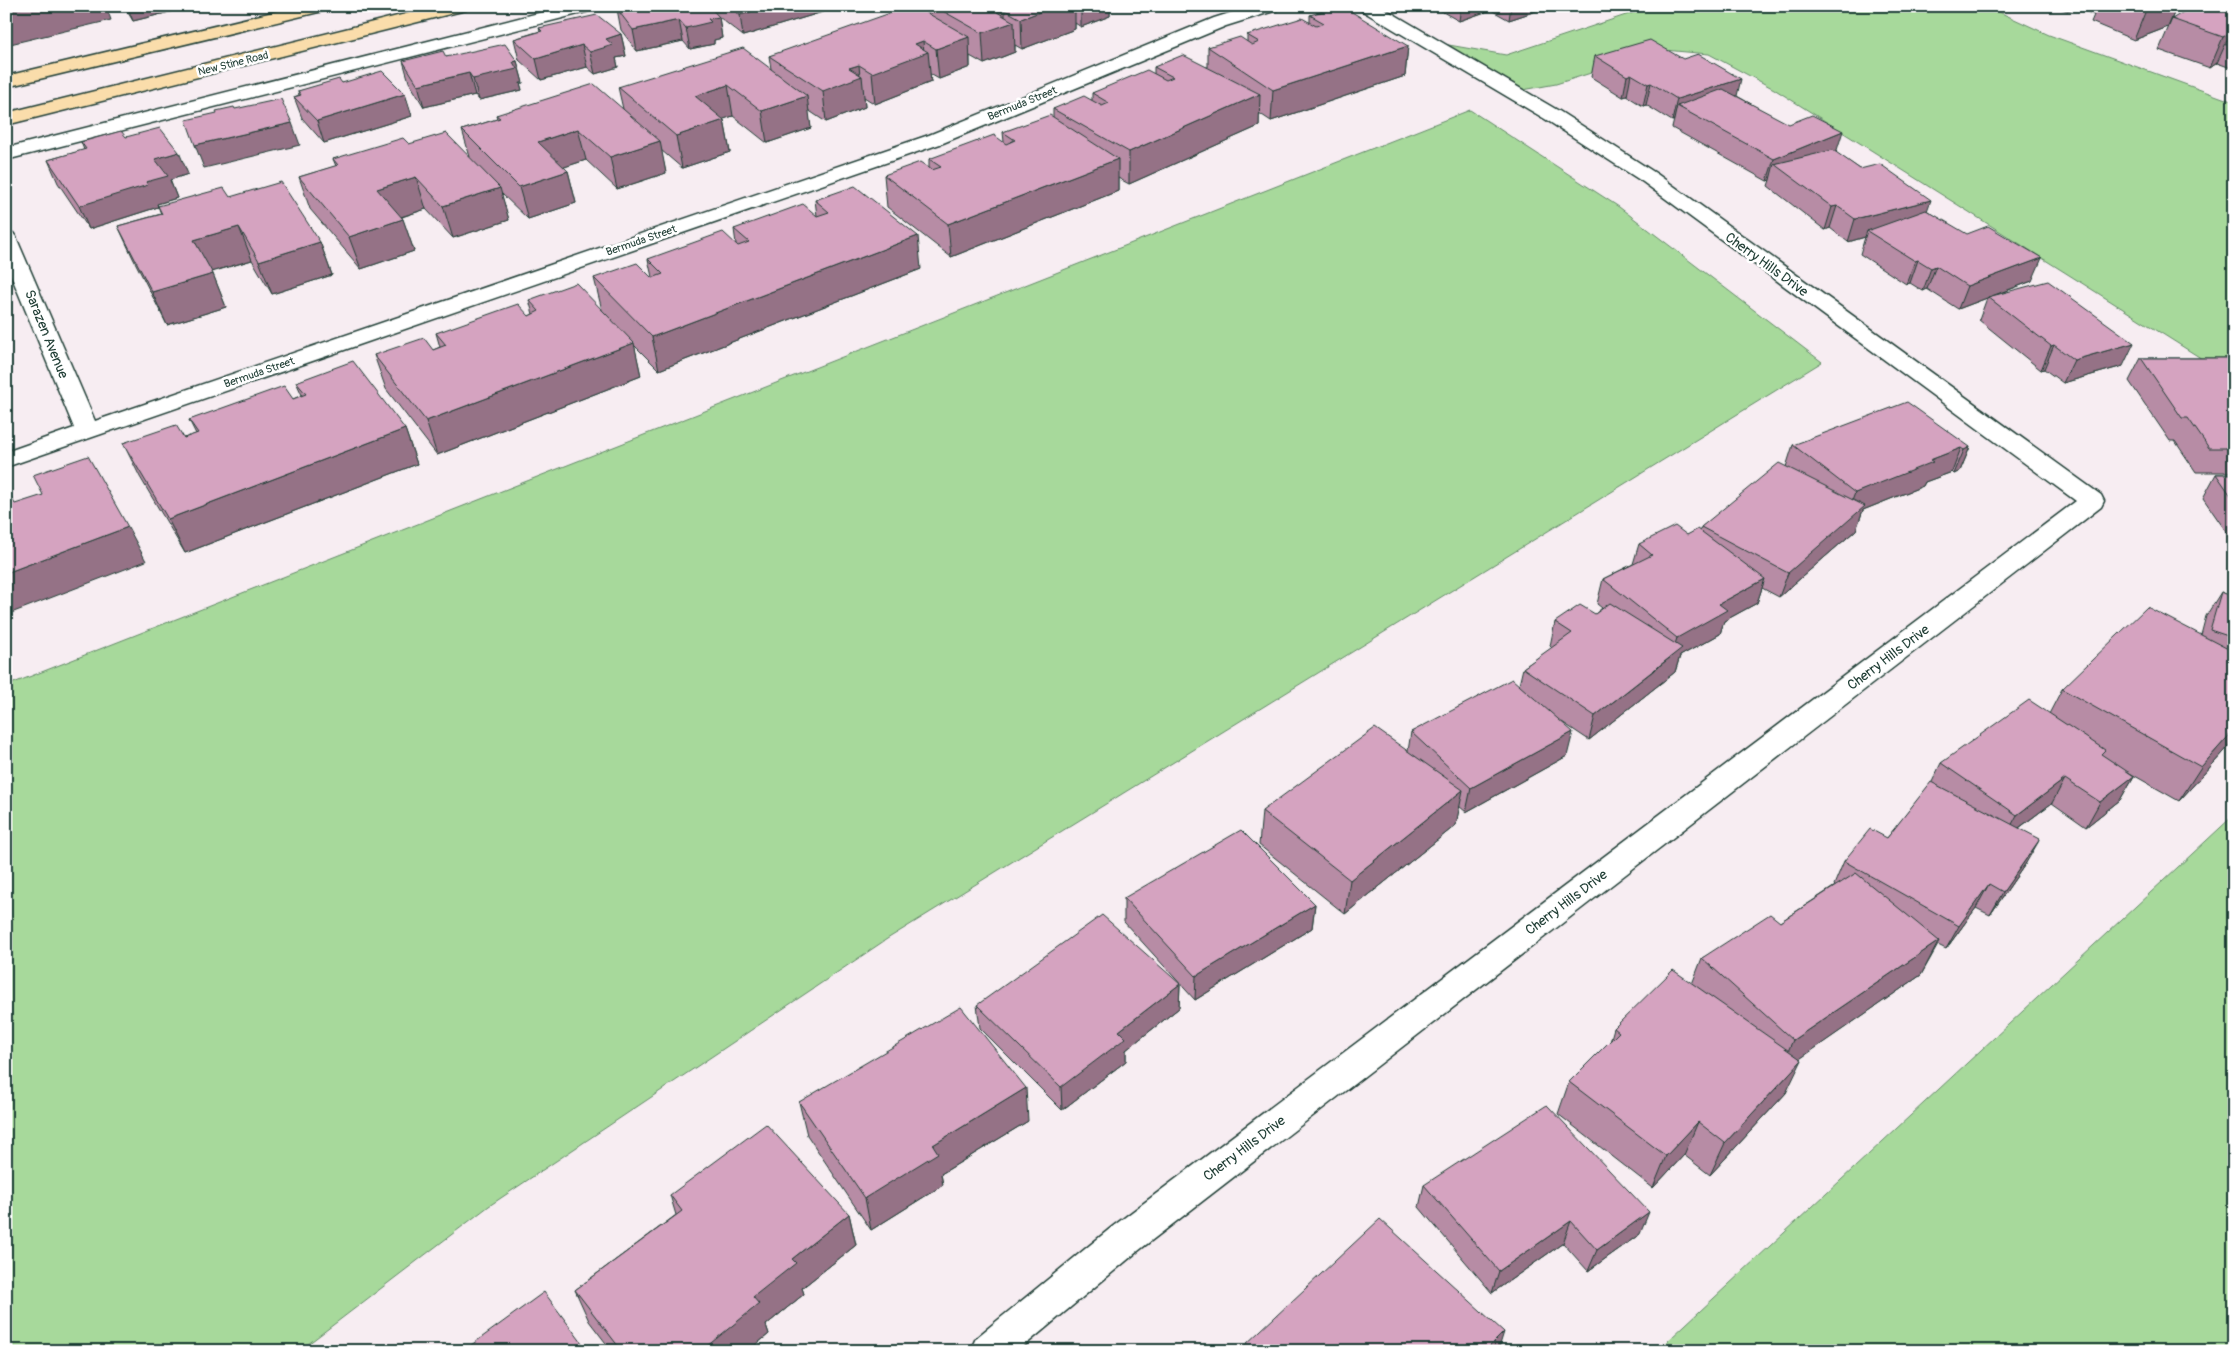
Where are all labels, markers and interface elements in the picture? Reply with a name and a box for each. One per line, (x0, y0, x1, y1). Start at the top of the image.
street label: New Stine Road (197, 48, 270, 79)
street label: Bermuda Street (986, 83, 1059, 123)
street label: Bermuda Street (604, 222, 679, 259)
street label: Cherry Hills Drive (1722, 229, 1812, 300)
street label: Sarazen Avenue (21, 287, 72, 381)
street label: Bermuda Street (222, 354, 297, 391)
street label: Cherry Hills Drive (1844, 621, 1933, 694)
street label: Cherry Hills Drive (1522, 866, 1611, 939)
street label: Cherry Hills Drive (1200, 1112, 1289, 1185)

